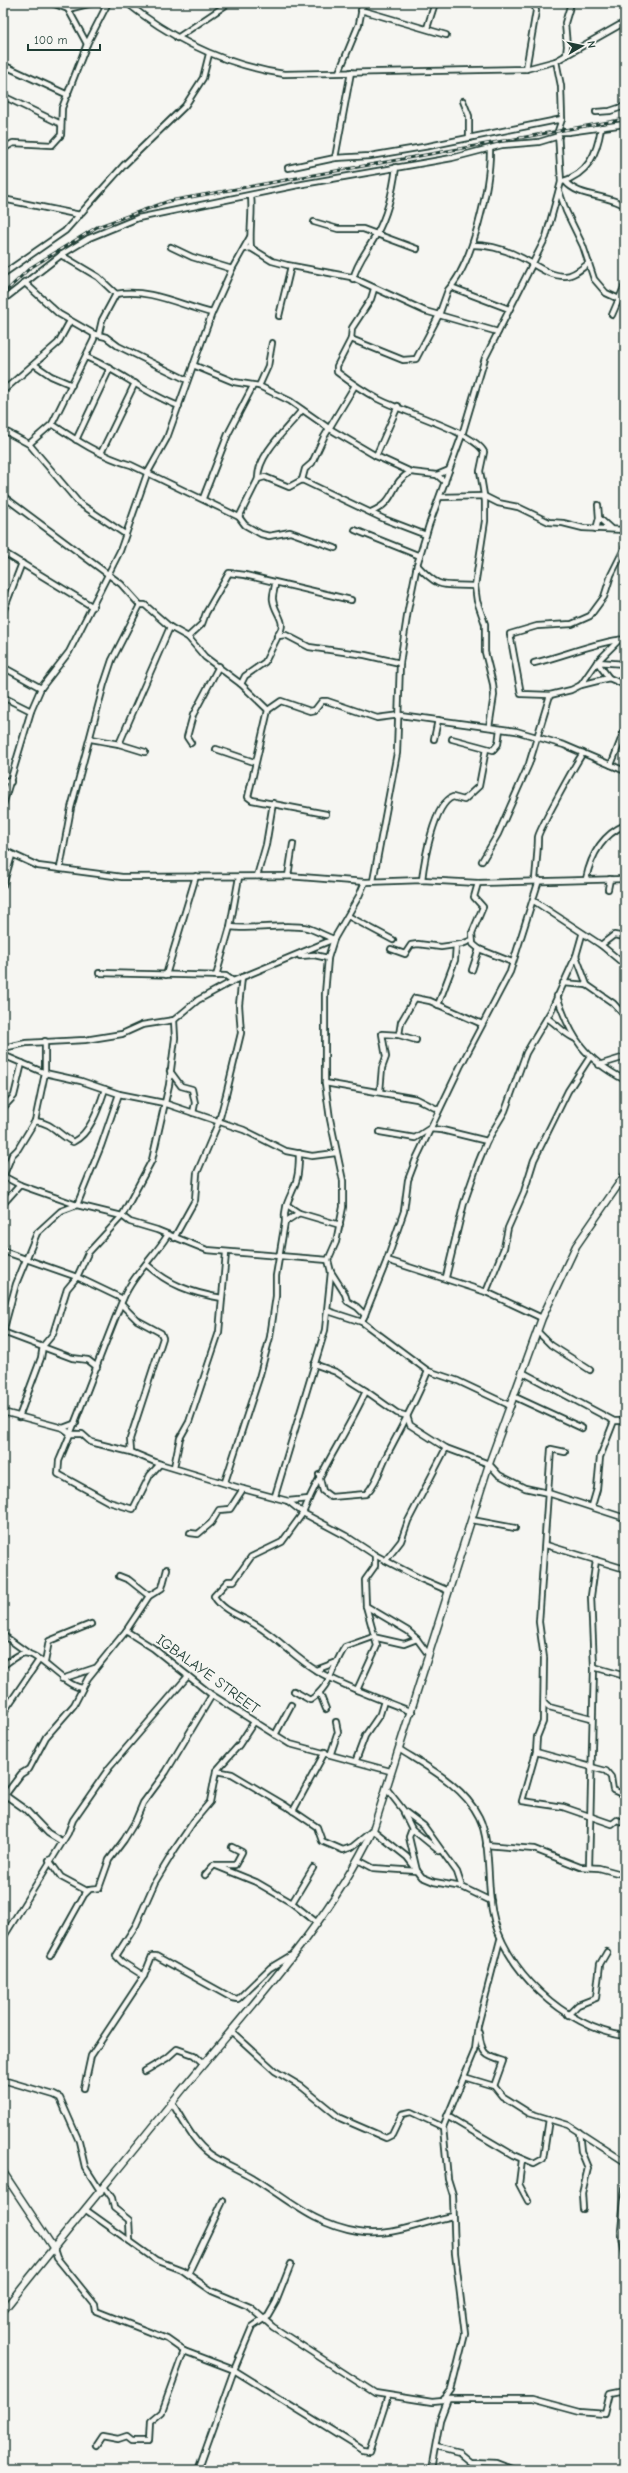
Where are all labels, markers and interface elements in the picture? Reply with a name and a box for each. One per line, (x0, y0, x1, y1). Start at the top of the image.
scale bar (28, 26, 100, 52)
north arrow (562, 26, 602, 66)
text: 100 m (34, 33, 67, 47)
text: N (584, 40, 598, 49)
street label: IGBALAYE STREET (153, 1630, 263, 1718)

